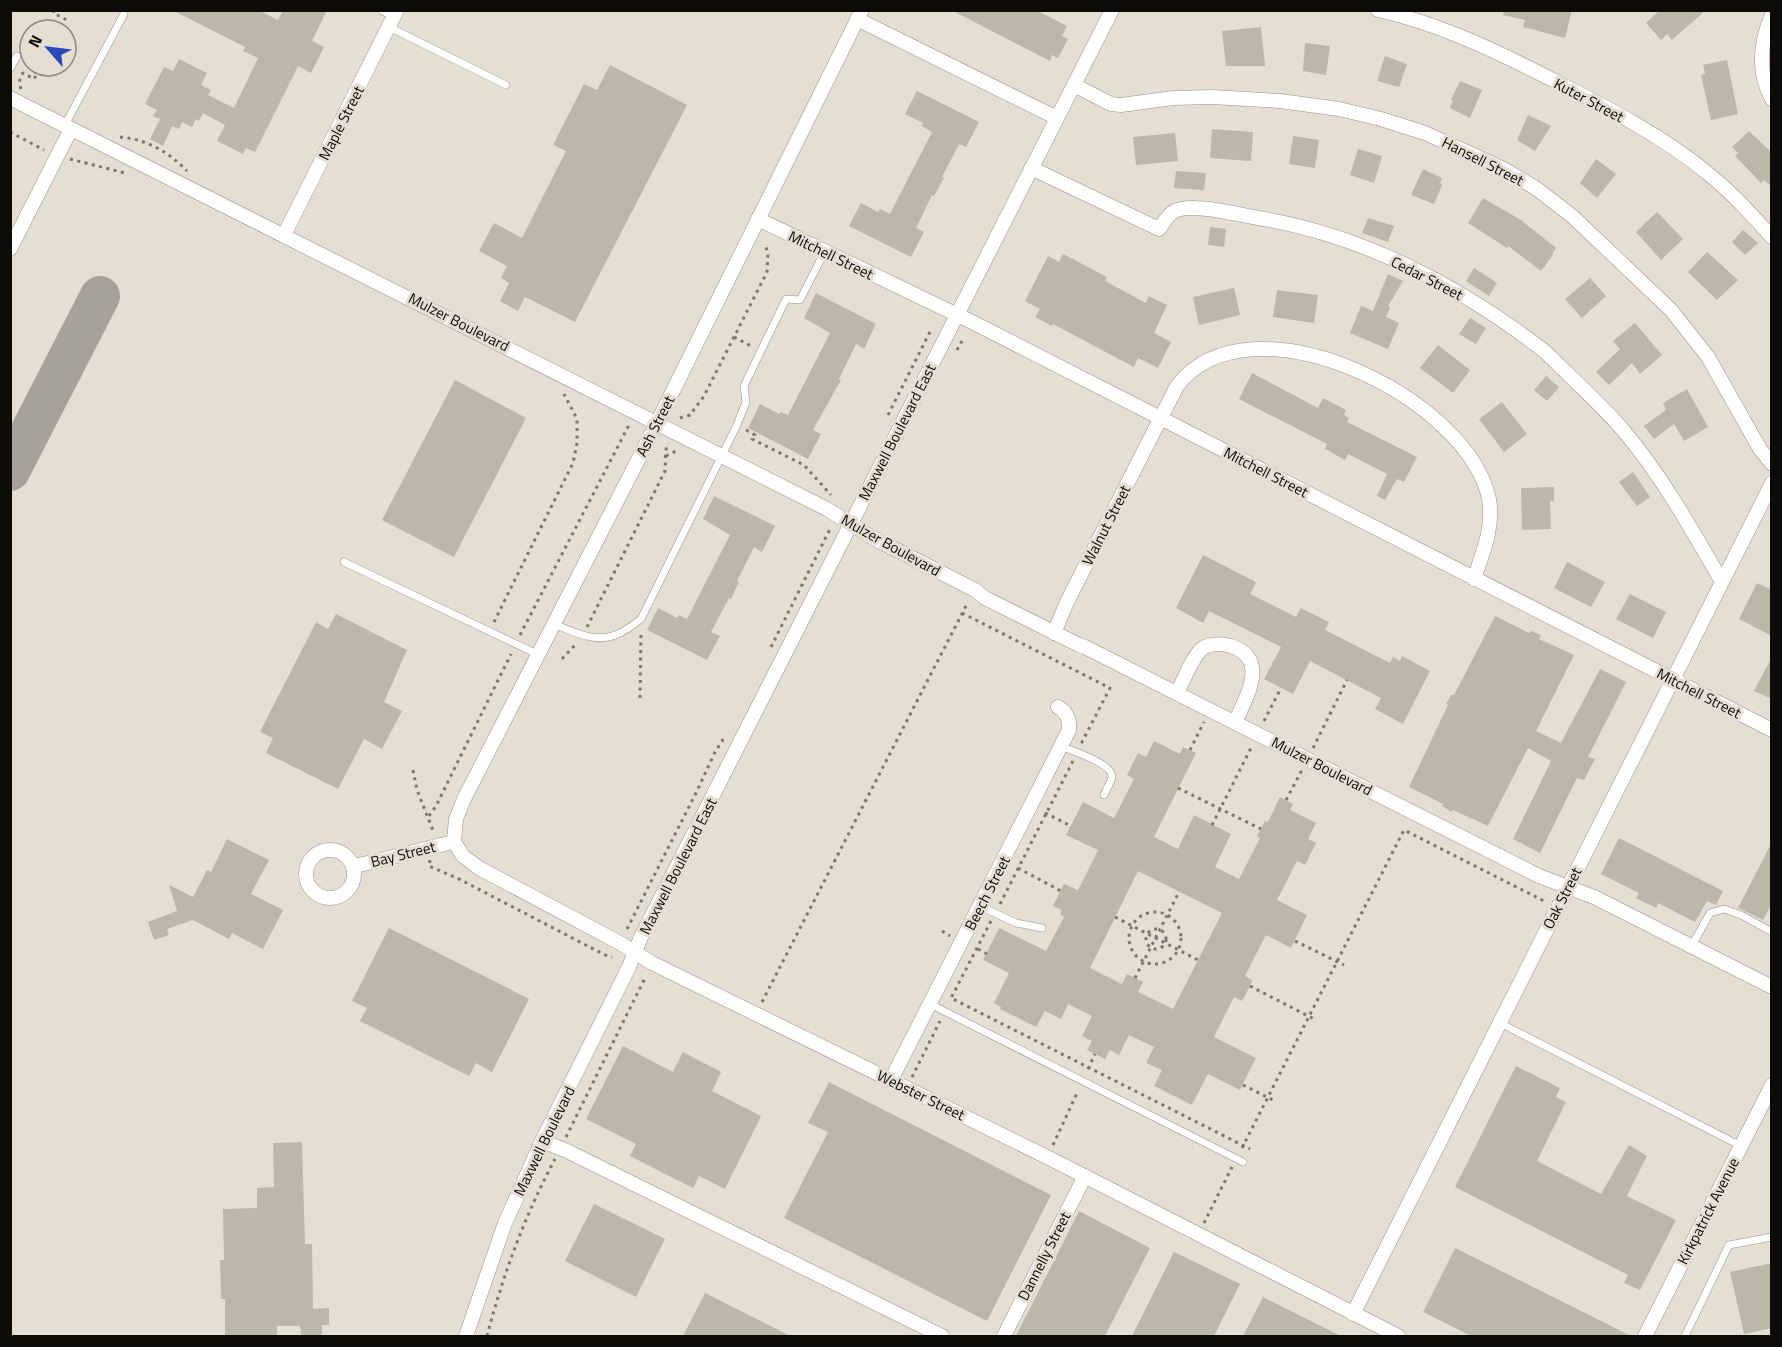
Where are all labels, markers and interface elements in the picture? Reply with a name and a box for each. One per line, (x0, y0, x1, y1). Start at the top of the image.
north arrow (18, 18, 78, 78)
text: N (22, 30, 48, 51)
street label: Kuter Street (1550, 72, 1629, 128)
street label: Maple Street (312, 81, 370, 164)
street label: Hansell Street (1438, 131, 1529, 192)
street label: Mitchell Street (785, 224, 878, 286)
street label: Cedar Street (1387, 250, 1468, 306)
street label: Mulzer Boulevard (405, 287, 513, 357)
street label: Maxwell Boulevard East (852, 359, 942, 504)
street label: Ash Street (630, 391, 681, 461)
street label: Mitchell Street (1220, 441, 1313, 504)
street label: Walnut Street (1076, 480, 1136, 569)
street label: Mulzer Boulevard (837, 508, 945, 582)
street label: Mitchell Street (1653, 662, 1746, 725)
street label: Mulzer Boulevard (1268, 731, 1376, 801)
street label: Maxwell Boulevard East (633, 793, 723, 938)
street label: Bay Street (368, 835, 438, 873)
street label: Beech Street (958, 851, 1016, 934)
street label: Oak Street (1537, 862, 1588, 933)
street label: Webster Street (873, 1064, 970, 1127)
street label: Maxwell Boulevard (507, 1082, 581, 1200)
street label: Kirkpatrick Avenue (1671, 1154, 1745, 1268)
street label: Dannelly Street (1012, 1207, 1077, 1304)

